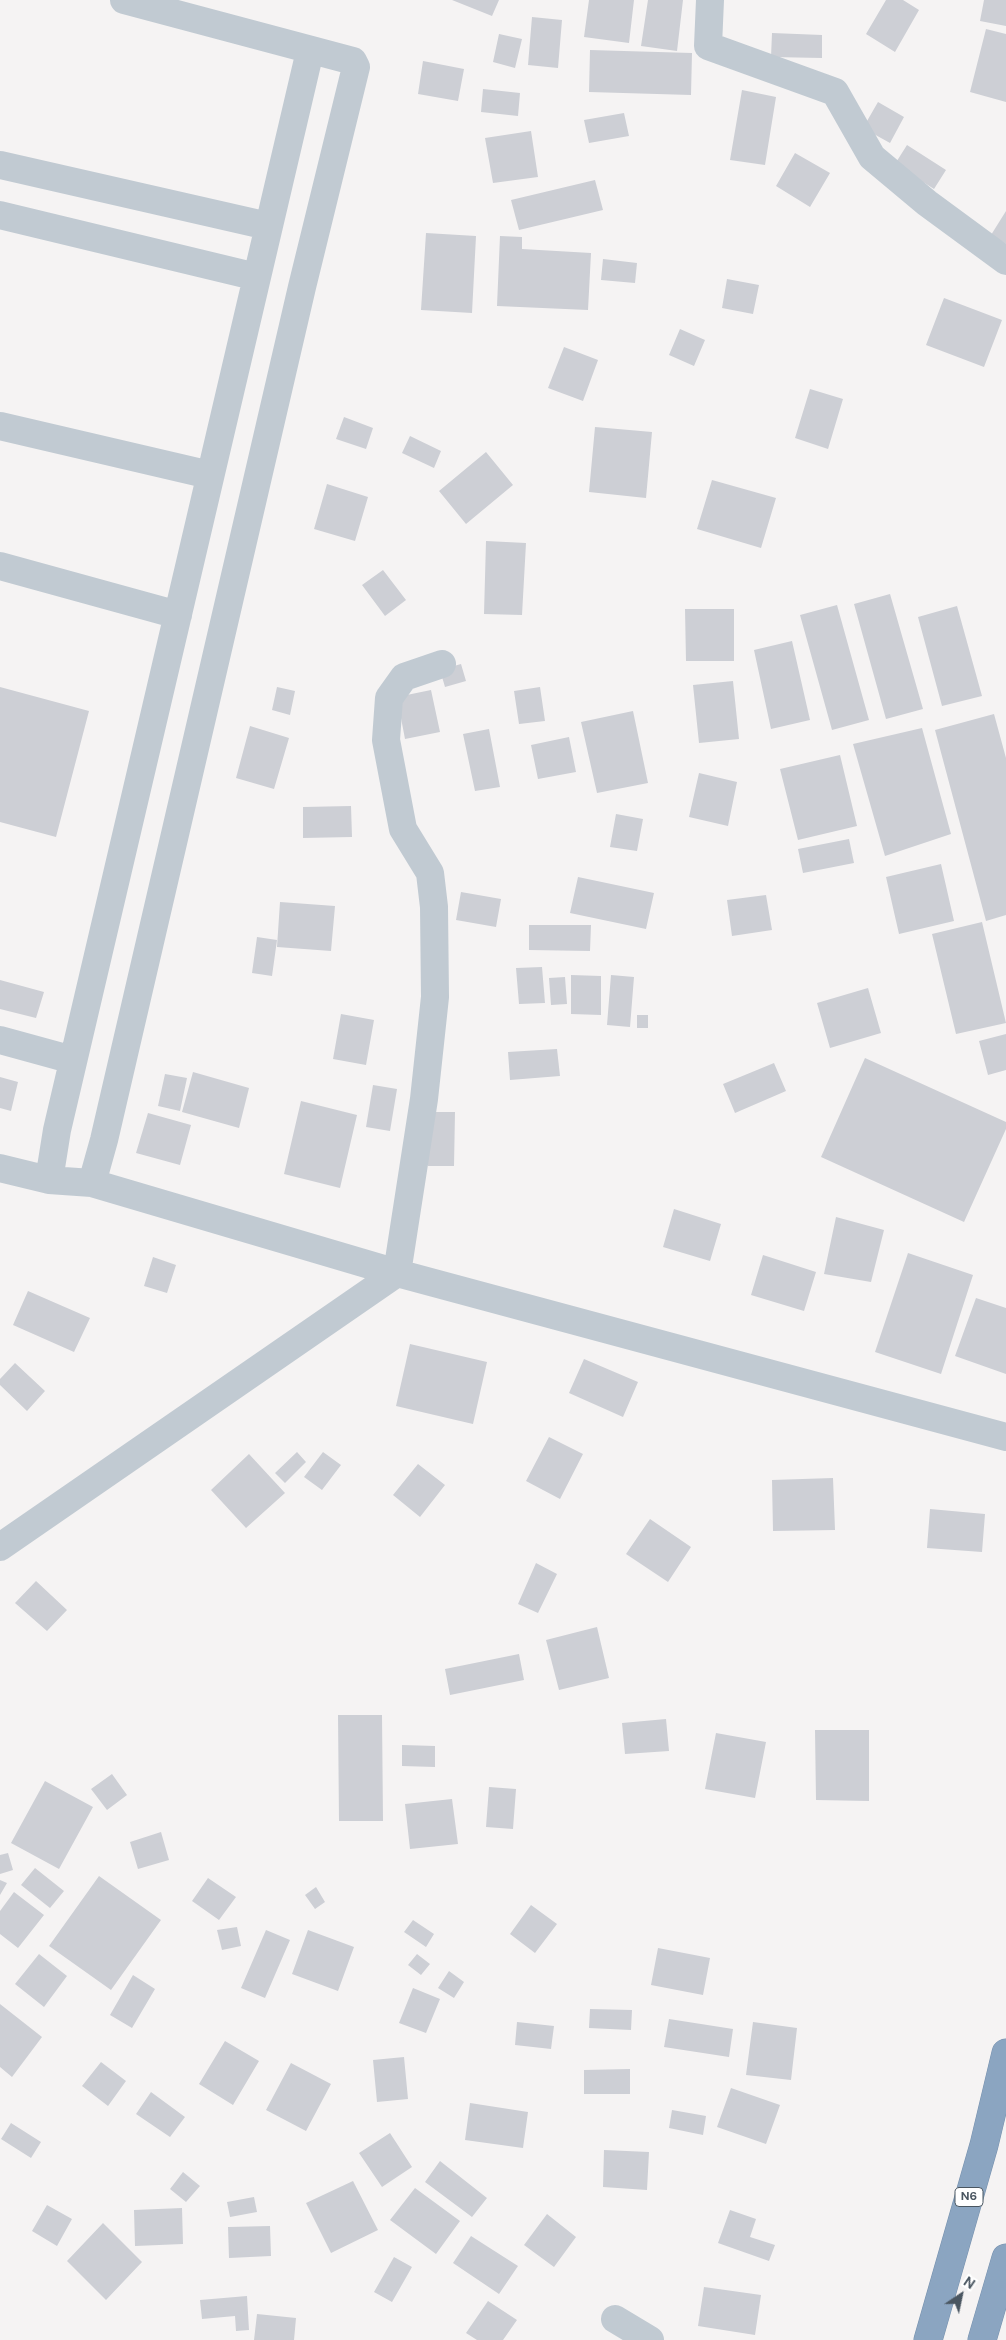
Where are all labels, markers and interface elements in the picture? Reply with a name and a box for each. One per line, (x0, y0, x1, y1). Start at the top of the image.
road number: N6 (955, 2188, 983, 2206)
north arrow (936, 2270, 986, 2320)
text: N (960, 2272, 979, 2293)

